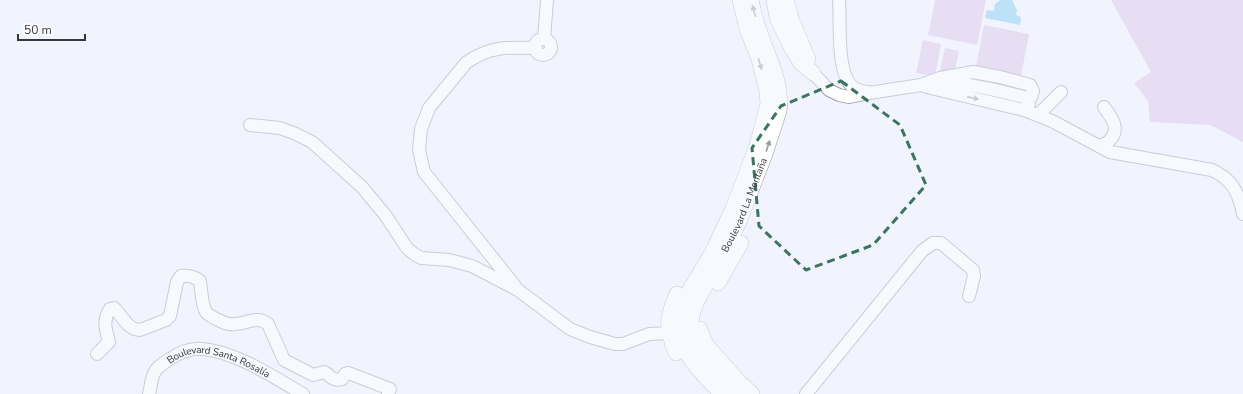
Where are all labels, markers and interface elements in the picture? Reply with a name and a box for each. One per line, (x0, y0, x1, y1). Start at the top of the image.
one-way arrow (750, 5, 756, 18)
scale bar (18, 16, 85, 42)
text: 50 m (24, 22, 52, 38)
one-way arrow (757, 58, 763, 70)
one-way arrow (966, 96, 979, 102)
one-way arrow (765, 139, 771, 151)
street label: Boulevard La Montaña (718, 156, 771, 255)
street label: Boulevard Santa Rosalía (164, 343, 273, 381)

